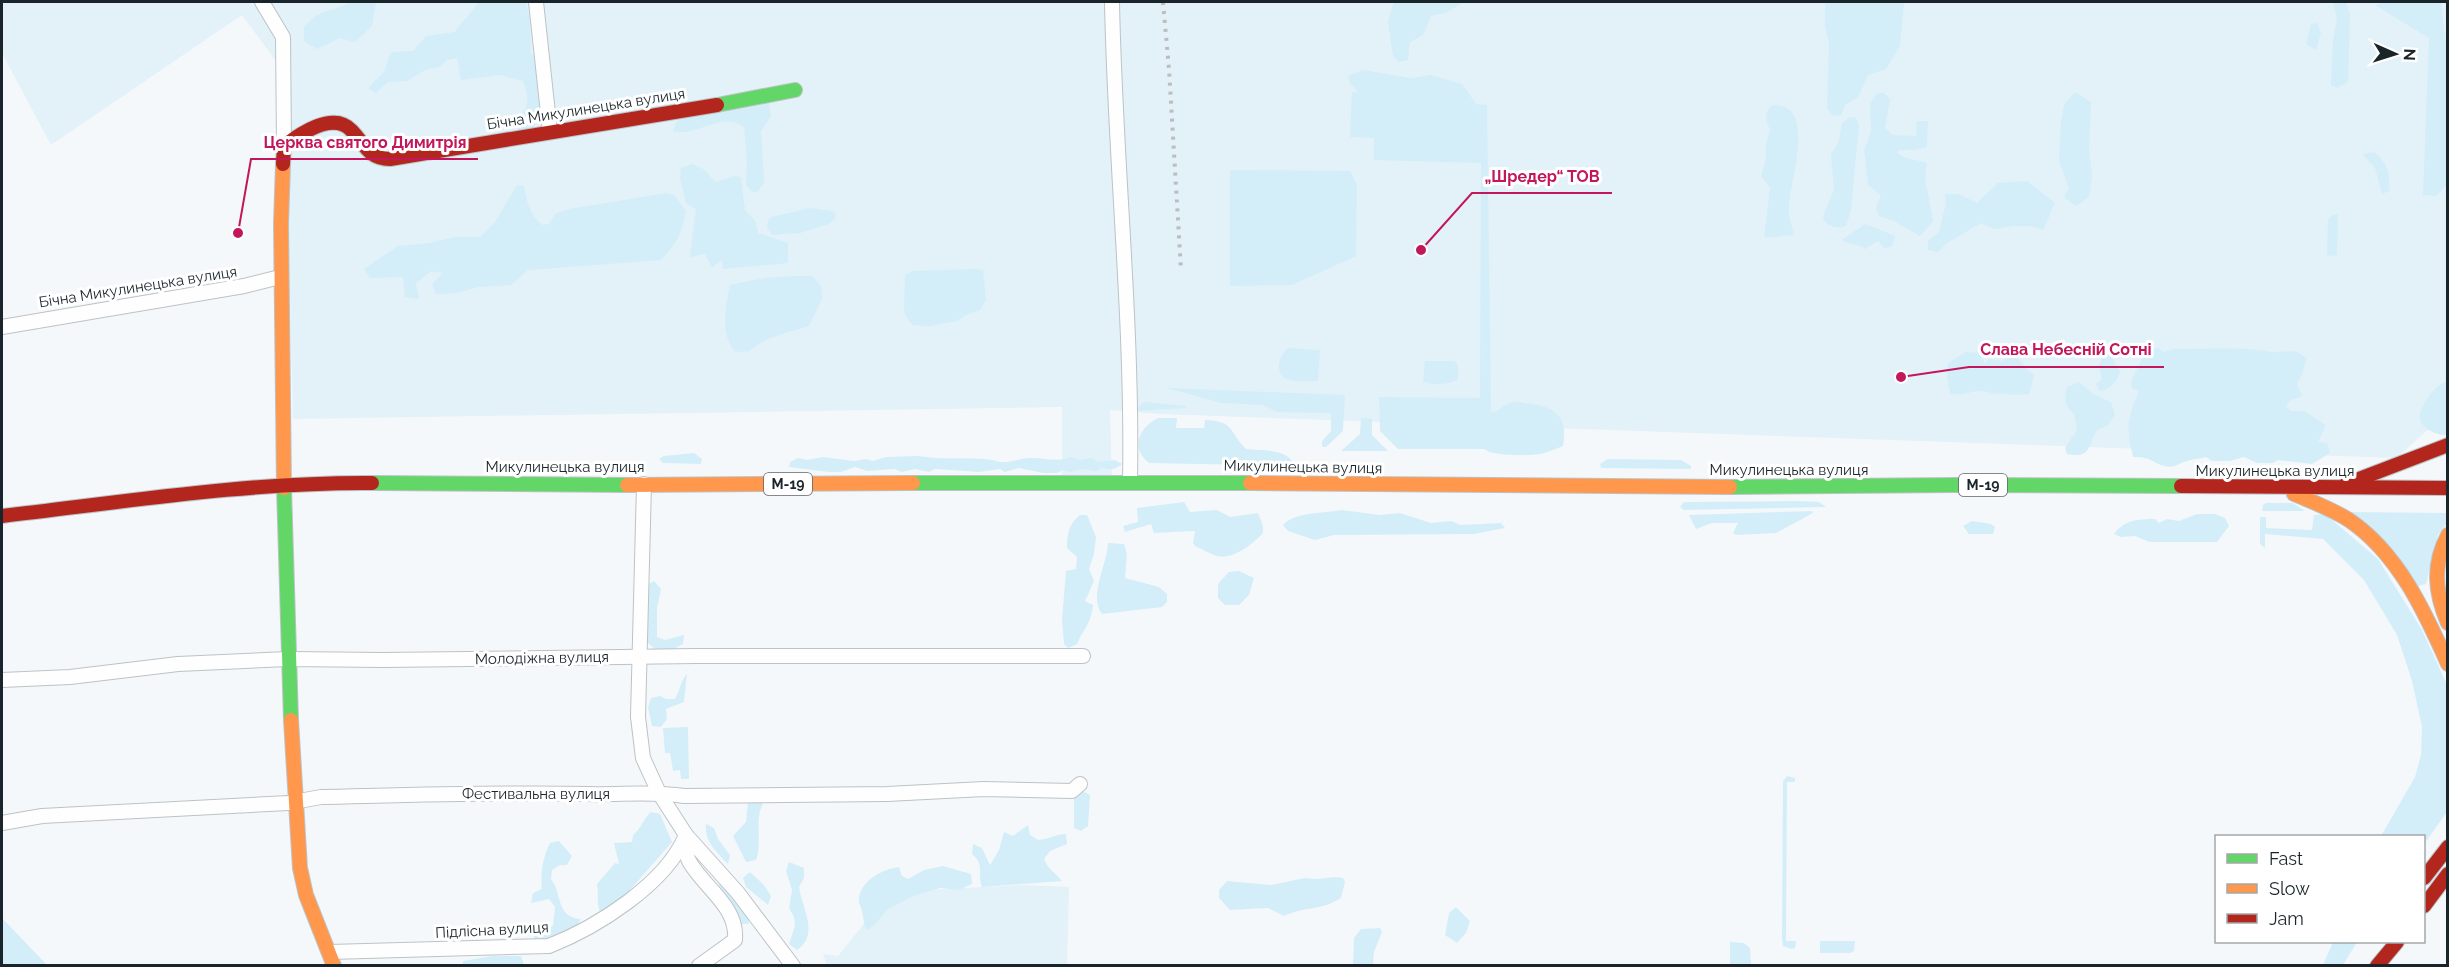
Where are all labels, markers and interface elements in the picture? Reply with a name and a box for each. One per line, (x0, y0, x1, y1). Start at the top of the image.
north arrow (2365, 24, 2425, 84)
text: N (2400, 48, 2419, 61)
street label: Бічна Микулинецька вулиця (486, 84, 686, 134)
callout: Церква святого Димитрія (251, 125, 478, 159)
text: Церква святого Димитрія (263, 133, 467, 152)
callout: „Шредер“ ТОВ (1472, 159, 1612, 193)
text: „Шредер“ ТОВ (1484, 167, 1600, 186)
street label: Бічна Микулинецька вулиця (38, 262, 238, 312)
callout: Слава Небесній Сотні (1969, 333, 2164, 367)
text: Слава Небесній Сотні (1980, 340, 2152, 359)
street label: Микулинецька вулиця (1223, 457, 1383, 477)
street label: Микулинецька вулиця (486, 458, 644, 476)
street label: Микулинецька вулиця (1710, 461, 1868, 479)
street label: Микулинецька вулиця (2196, 462, 2354, 480)
road number: М-19 (764, 473, 812, 495)
road number: М-19 (1959, 474, 2007, 496)
street label: Молодіжна вулиця (475, 648, 609, 668)
street label: Фестивальна вулиця (462, 785, 610, 803)
legend (2215, 835, 2425, 943)
text: Fast (2269, 848, 2303, 869)
text: Slow (2269, 878, 2310, 899)
text: Jam (2269, 908, 2304, 929)
street label: Підлісна вулиця (435, 918, 549, 942)

